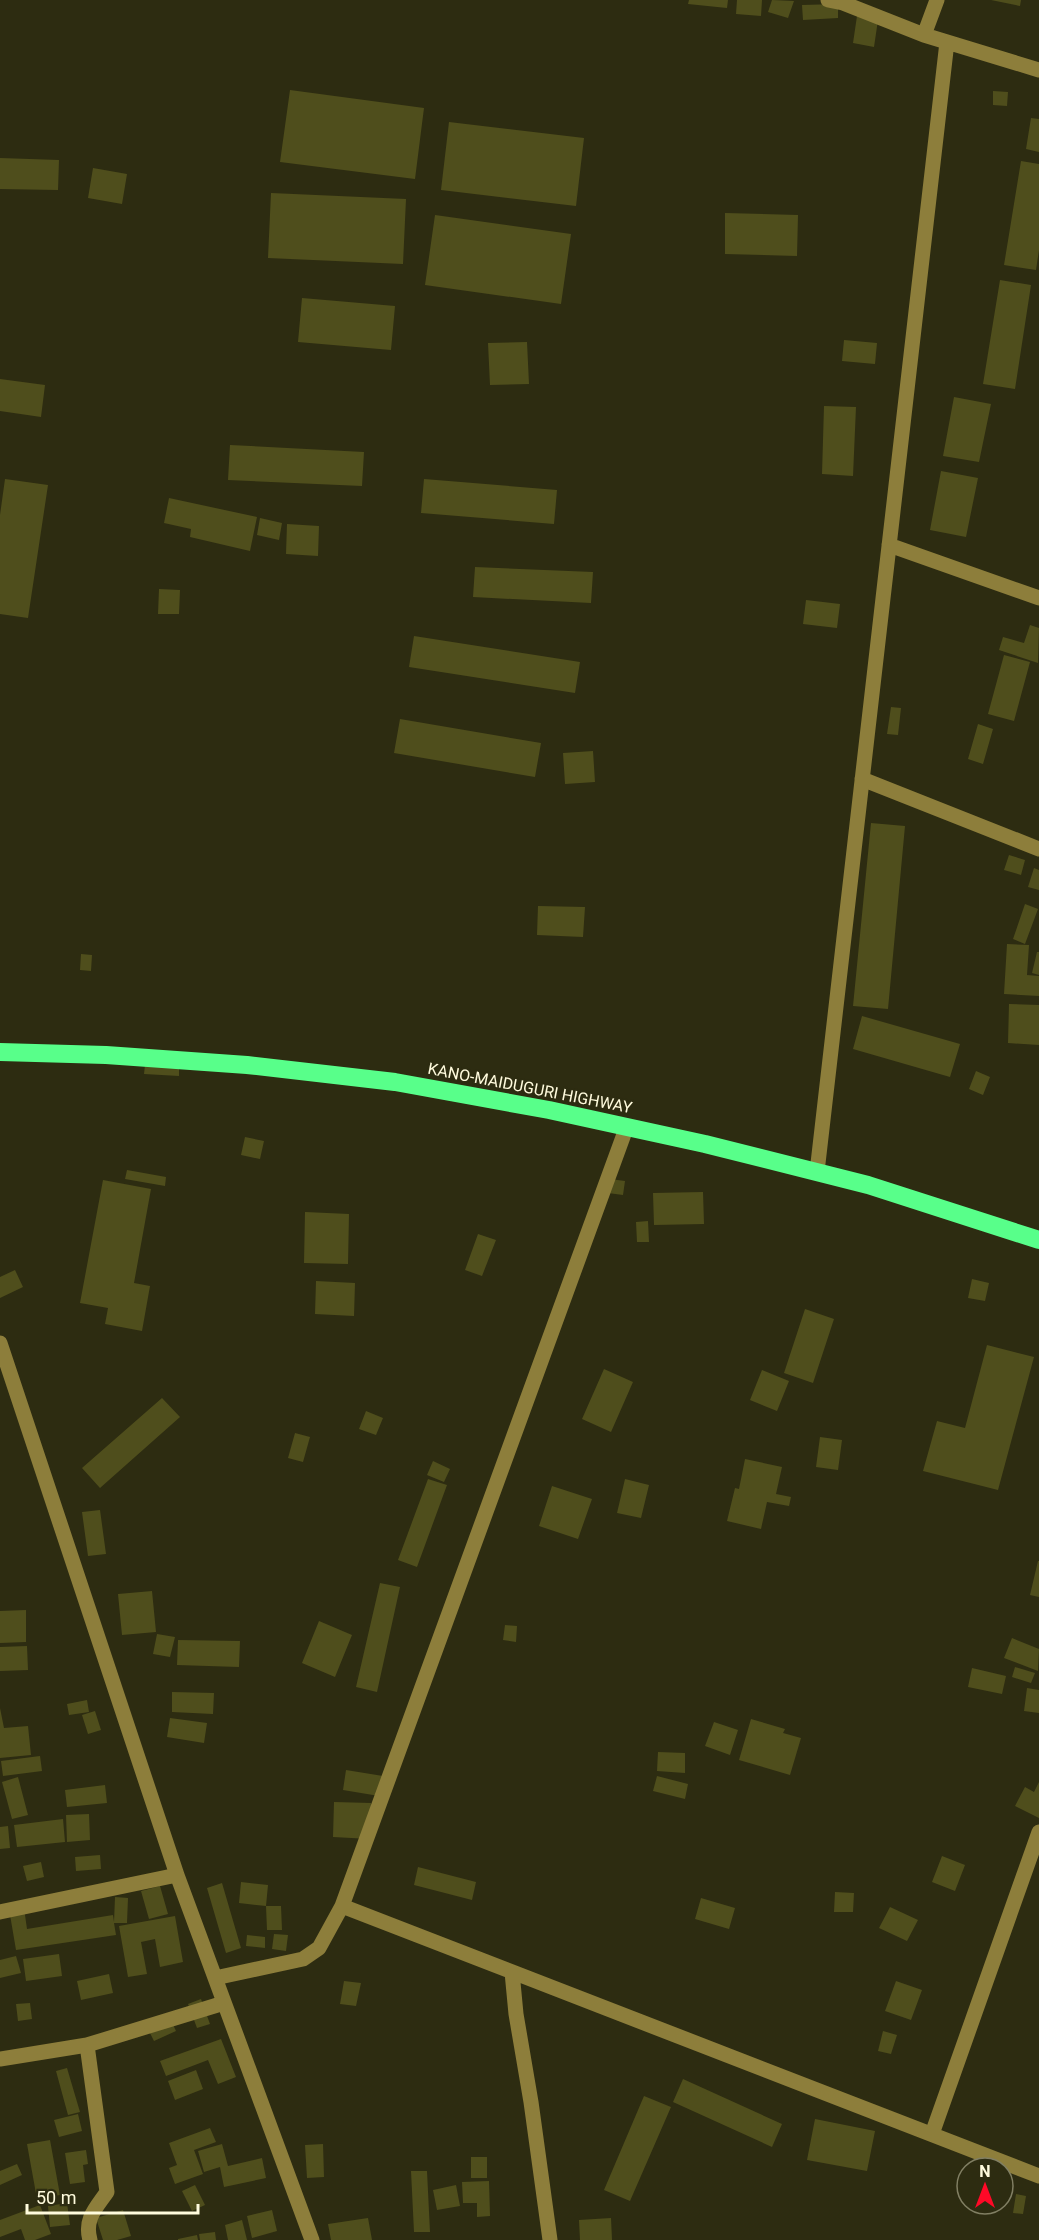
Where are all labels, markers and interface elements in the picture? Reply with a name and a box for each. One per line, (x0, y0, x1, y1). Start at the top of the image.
street label: KANO-MAIDUGURI HIGHWAY (426, 1059, 634, 1117)
north arrow (955, 2156, 1015, 2216)
text: N (979, 2162, 991, 2181)
scale bar (27, 2177, 198, 2215)
text: 50 m (36, 2187, 76, 2208)

